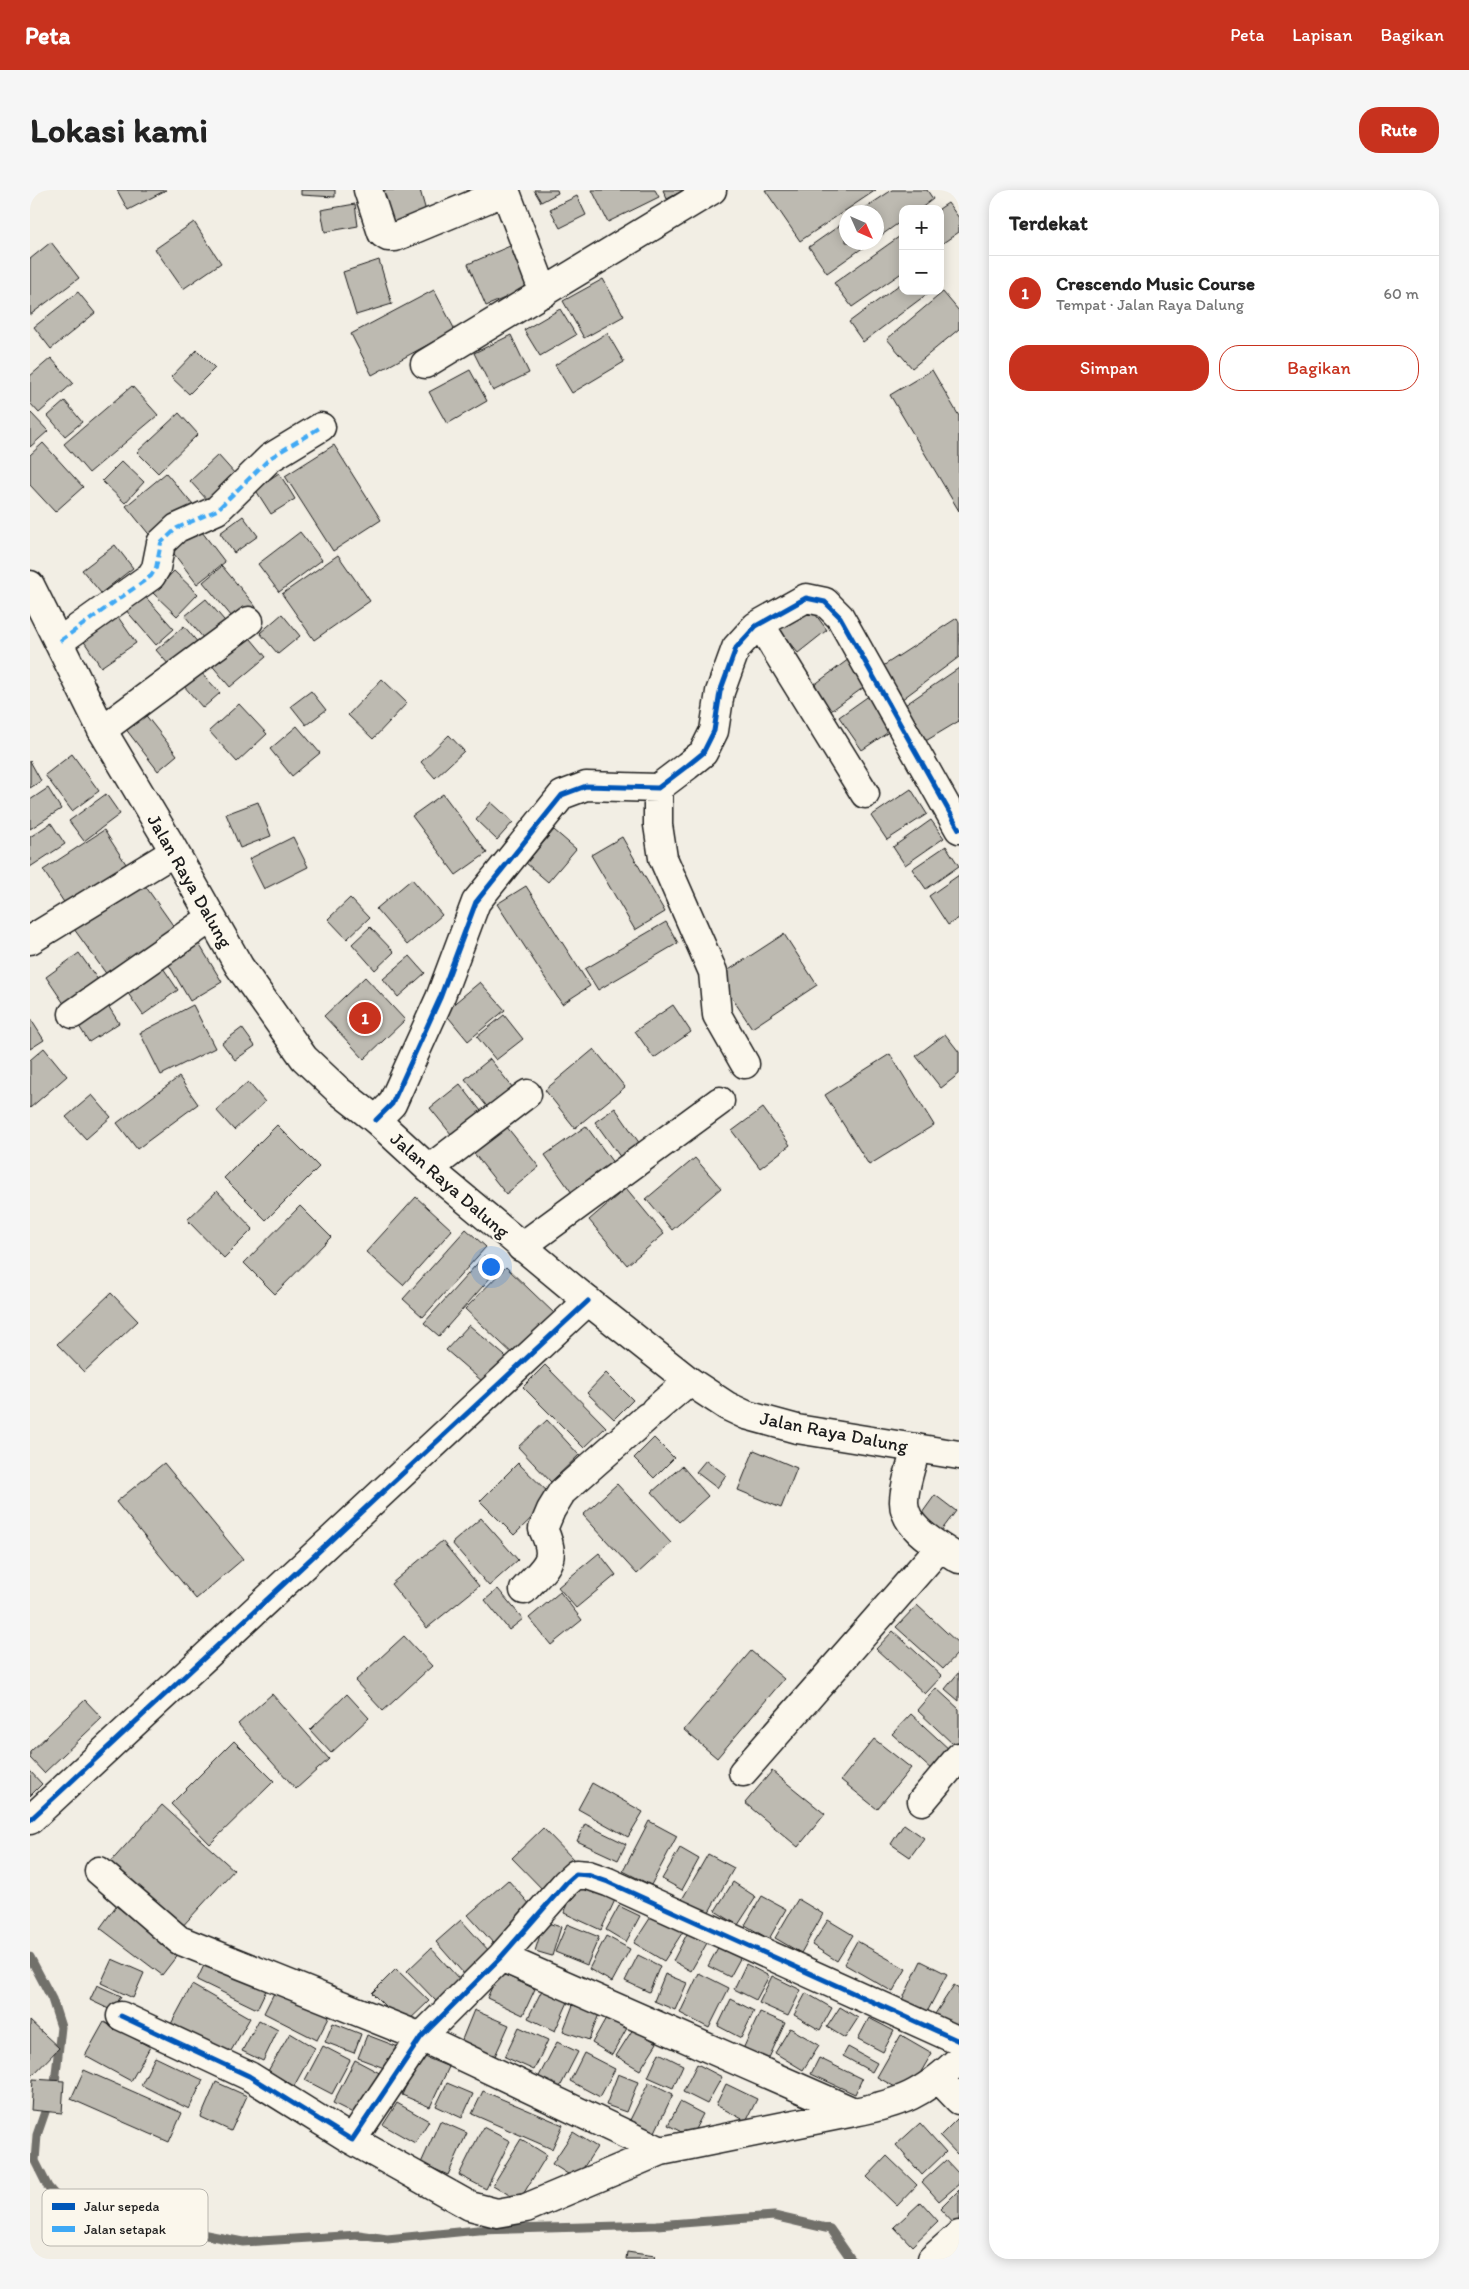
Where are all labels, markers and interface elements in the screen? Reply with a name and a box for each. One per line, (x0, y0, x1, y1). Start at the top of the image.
text: Peta (25, 21, 70, 50)
text: Peta (1230, 24, 1264, 46)
text: Lapisan (1292, 24, 1352, 46)
text: Bagikan (1380, 24, 1444, 46)
button: Rute (1359, 107, 1439, 153)
text: Lokasi kami (30, 109, 208, 151)
north arrow (839, 205, 884, 250)
map controls (899, 205, 944, 295)
button: + (899, 205, 944, 250)
text: Terdekat (1009, 210, 1088, 235)
button: − (899, 250, 944, 295)
text: Crescendo Music Course (1056, 272, 1255, 295)
text: 1 (1021, 284, 1029, 303)
text: 60 m (1384, 284, 1419, 303)
text: Tempat · Jalan Raya Dalung (1056, 295, 1244, 314)
button: Simpan (1009, 345, 1209, 391)
button: Bagikan (1219, 345, 1419, 391)
street label: Jalan Raya Dalung (142, 810, 238, 952)
pin: 1 (349, 999, 381, 1037)
street label: Jalan Raya Dalung (386, 1127, 514, 1243)
your location (478, 1254, 504, 1280)
street label: Jalan Raya Dalung (758, 1406, 910, 1458)
legend (42, 2189, 208, 2246)
text: Jalur sepeda (84, 2198, 159, 2215)
text: Jalan setapak (84, 2221, 167, 2238)

